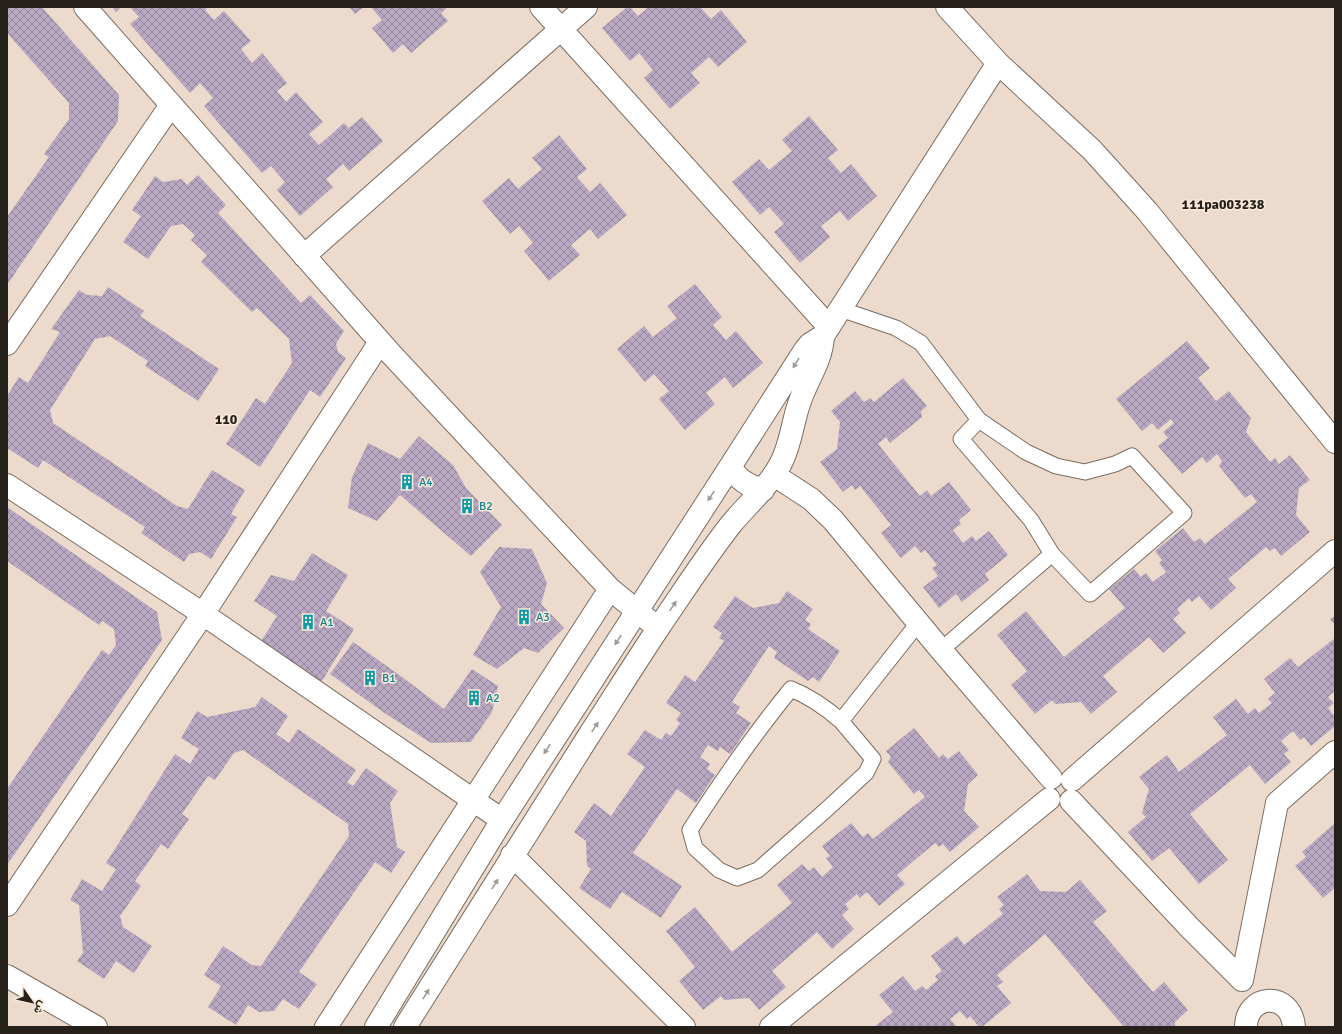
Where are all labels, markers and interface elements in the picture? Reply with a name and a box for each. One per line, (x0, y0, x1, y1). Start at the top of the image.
district label: 111pa003238 (1182, 196, 1265, 213)
one-way arrow (793, 357, 800, 369)
district label: 110 (215, 411, 238, 428)
building icon: A4 (398, 473, 416, 491)
place label: A4 (419, 475, 433, 490)
one-way arrow (708, 490, 715, 502)
building icon: B2 (458, 497, 476, 515)
place label: B2 (479, 499, 493, 514)
one-way arrow (669, 601, 677, 611)
building icon: A3 (515, 608, 533, 626)
place label: A3 (536, 610, 550, 625)
building icon: A1 (299, 613, 317, 631)
place label: A1 (320, 615, 334, 630)
one-way arrow (614, 634, 621, 646)
building icon: B1 (361, 669, 379, 687)
place label: B1 (382, 671, 396, 686)
building icon: A2 (465, 689, 483, 707)
place label: A2 (486, 691, 500, 706)
one-way arrow (591, 722, 599, 732)
one-way arrow (543, 744, 551, 754)
one-way arrow (491, 878, 498, 890)
north arrow (12, 982, 52, 1022)
one-way arrow (422, 989, 430, 999)
text: ش (31, 998, 49, 1016)

